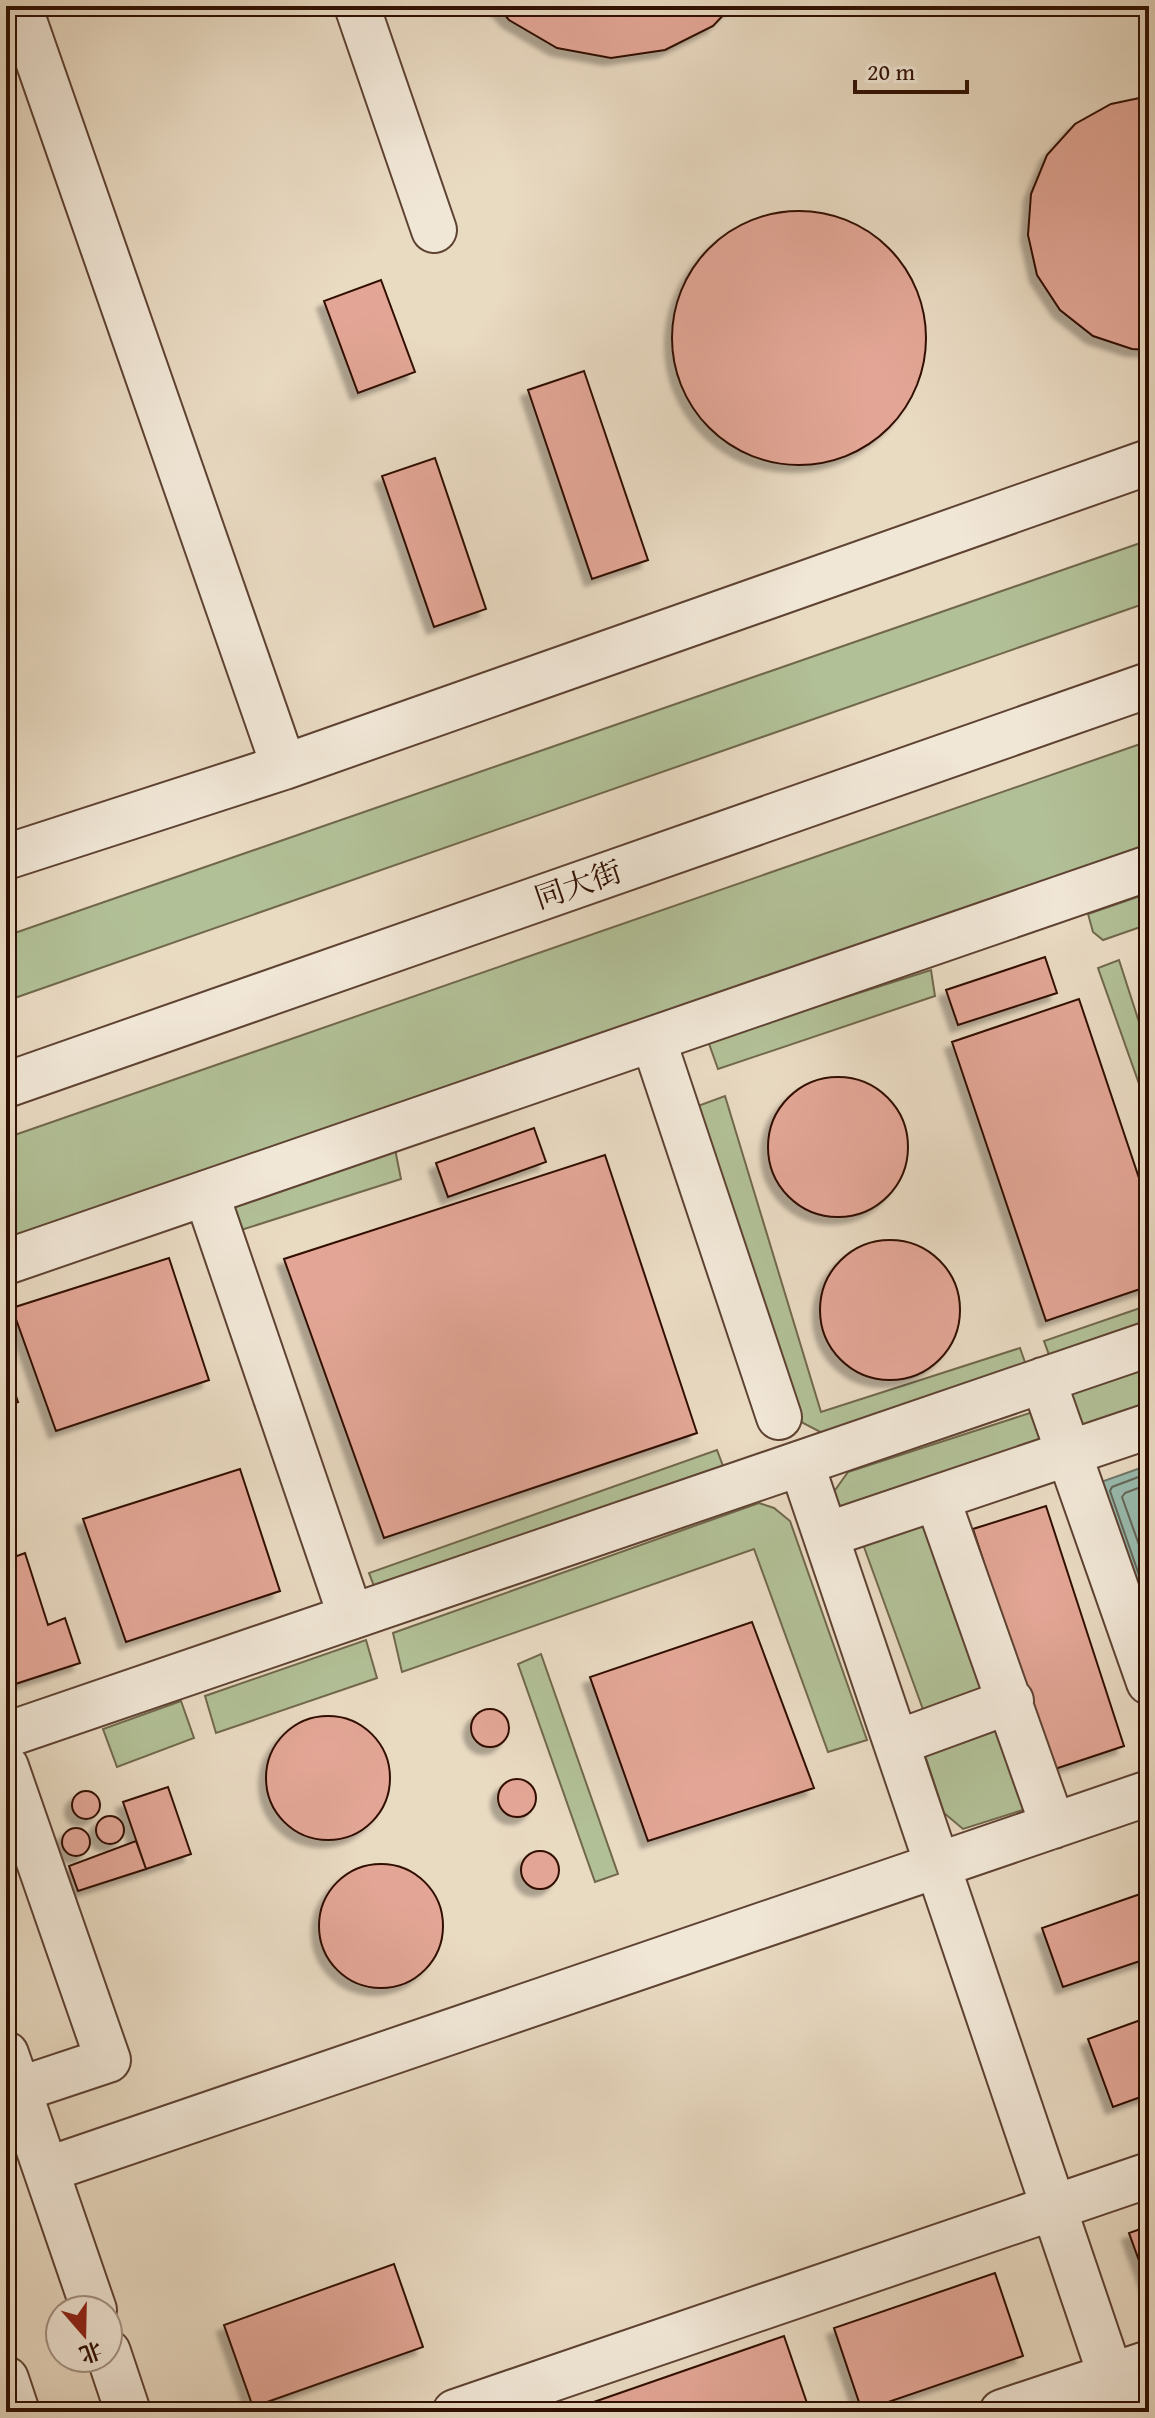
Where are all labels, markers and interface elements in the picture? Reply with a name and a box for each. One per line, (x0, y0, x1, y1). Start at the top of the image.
scale bar (855, 44, 967, 94)
text: 20 m (867, 54, 915, 89)
street label: 同大街 (528, 849, 627, 920)
north arrow (44, 2294, 124, 2374)
text: 北 (75, 2334, 107, 2372)

